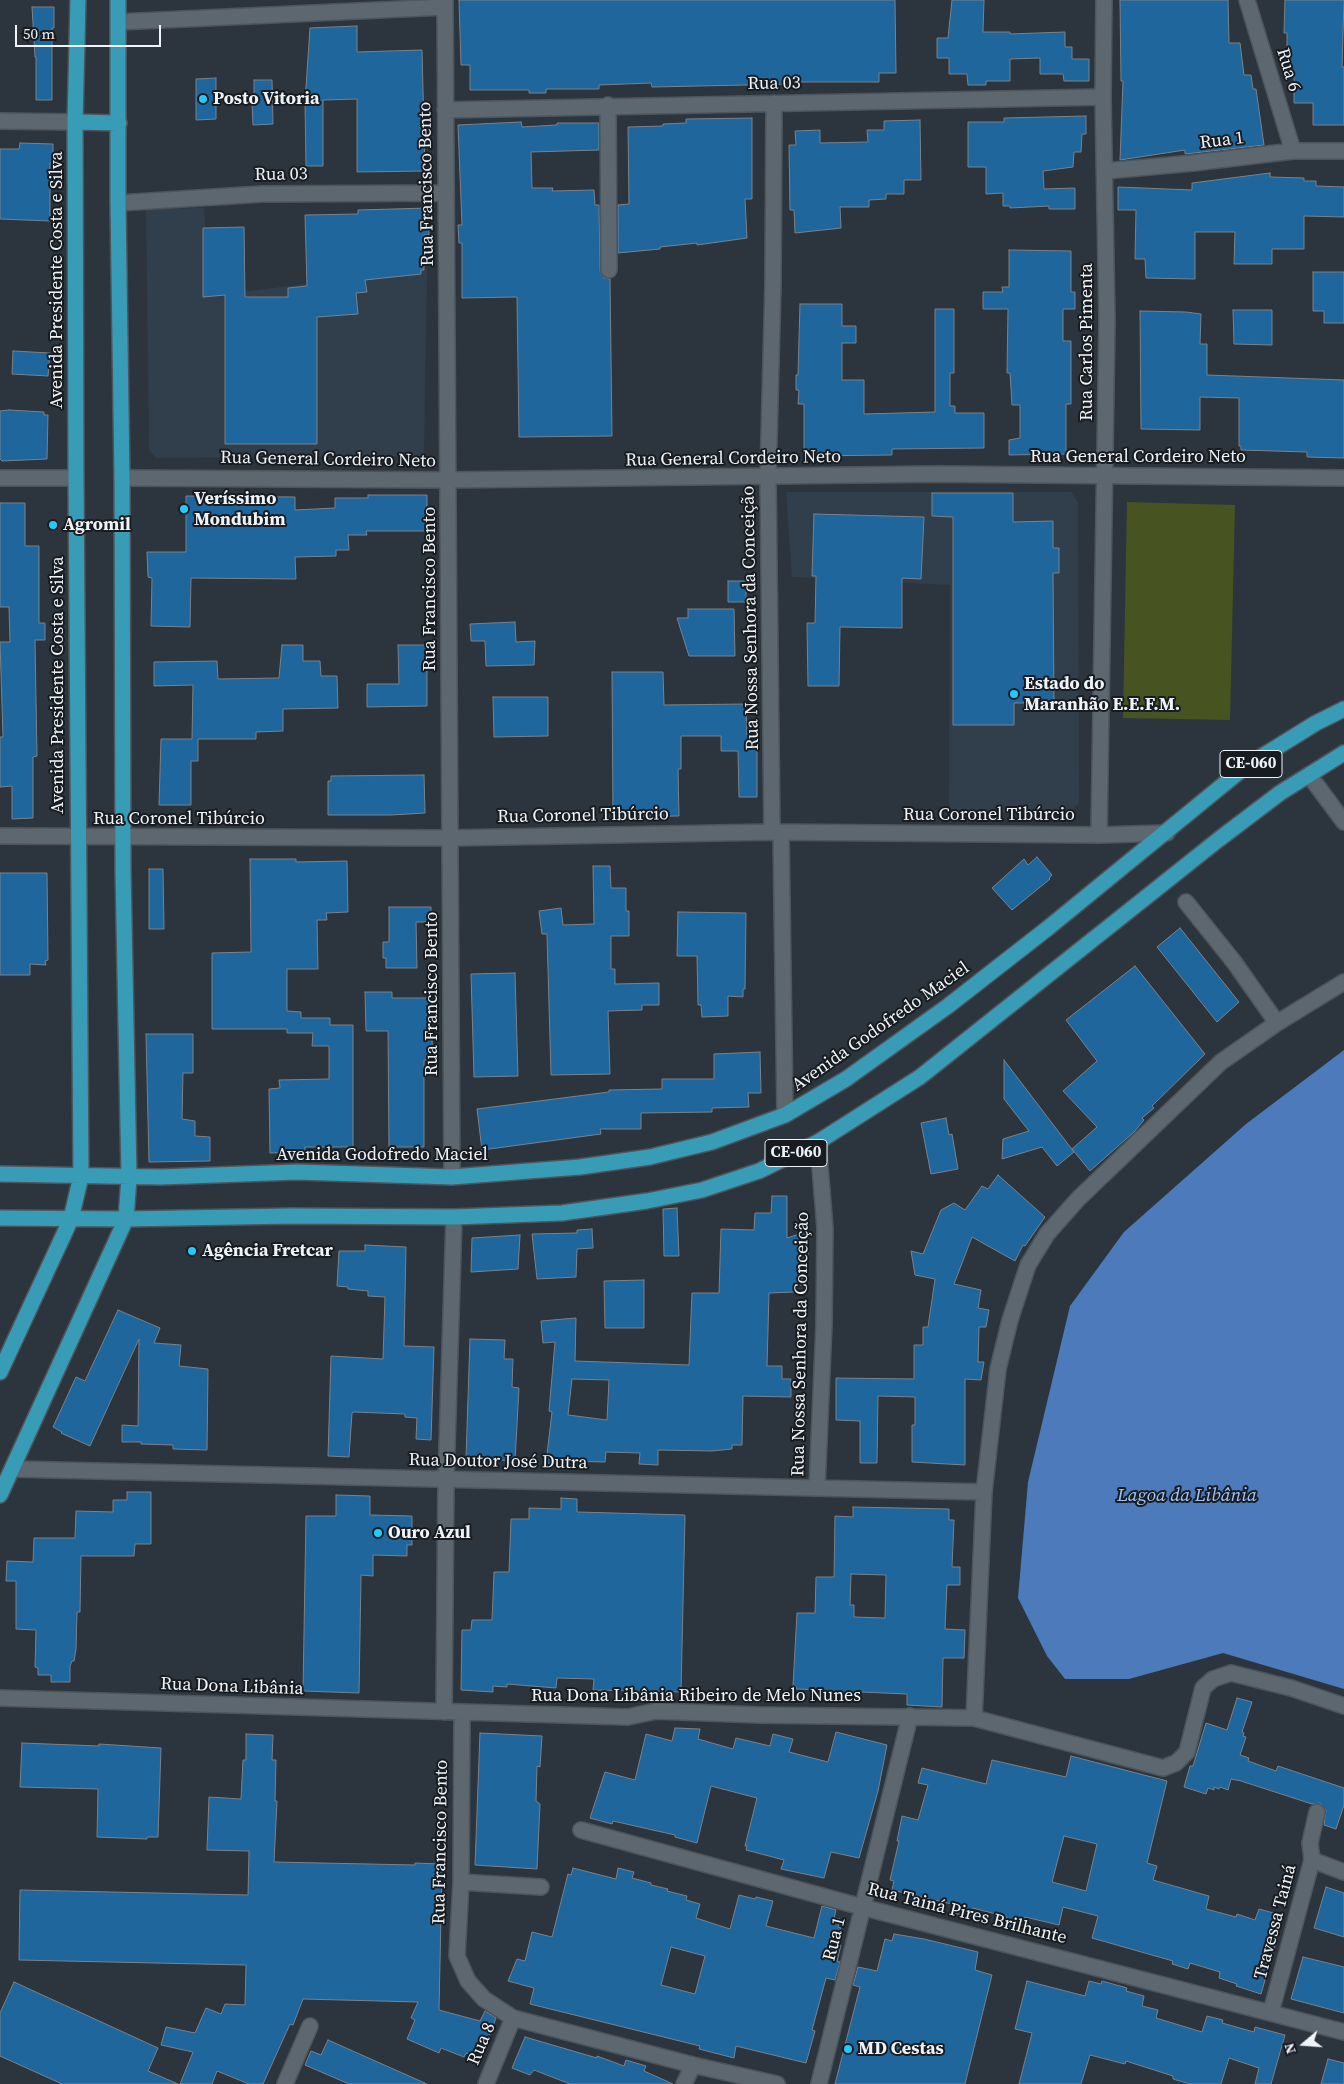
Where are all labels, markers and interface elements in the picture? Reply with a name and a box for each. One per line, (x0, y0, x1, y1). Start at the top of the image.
scale bar (18, 15, 164, 47)
text: 50 m (23, 23, 55, 44)
street label: Rua 6 (1271, 46, 1305, 94)
street label: Rua 03 (747, 73, 801, 95)
place label: Posto Vitoria (213, 88, 320, 110)
marker: Posto Vitoria (197, 93, 209, 105)
street label: Rua Francisco Bento (415, 101, 439, 267)
street label: Rua 1 (1199, 128, 1245, 154)
street label: Avenida Presidente Costa e Silva (46, 151, 68, 409)
street label: Rua 03 (254, 164, 308, 186)
street label: Rua Carlos Pimenta (1076, 263, 1098, 421)
street label: Rua General Cordeiro Neto (625, 446, 841, 472)
street label: Rua General Cordeiro Neto (1030, 446, 1246, 468)
street label: Rua General Cordeiro Neto (220, 447, 436, 473)
street label: Rua Nossa Senhora da Conceição (738, 485, 764, 751)
place label: Veríssimo Mondubim (194, 488, 285, 530)
marker: Veríssimo Mondubim (178, 503, 190, 515)
street label: Rua Francisco Bento (419, 507, 441, 671)
place label: Agromil (63, 514, 131, 536)
marker: Agromil (47, 519, 59, 531)
street label: Avenida Presidente Costa e Silva (47, 556, 69, 814)
place label: Estado do Maranhão E.E.F.M. (1024, 673, 1180, 716)
marker: Estado do Maranhão E.E.F.M. (1008, 688, 1020, 700)
road number: CE-060 (1220, 751, 1282, 778)
street label: Rua Coronel Tibúrcio (497, 804, 669, 828)
street label: Rua Coronel Tibúrcio (903, 804, 1075, 826)
street label: Rua Coronel Tibúrcio (93, 808, 265, 830)
street label: Rua Francisco Bento (421, 912, 443, 1076)
street label: Avenida Godofredo Maciel (788, 957, 974, 1097)
road number: CE-060 (765, 1140, 827, 1166)
street label: Avenida Godofredo Maciel (276, 1144, 488, 1166)
street label: Rua Nossa Senhora da Conceição (788, 1211, 814, 1477)
place label: Agência Fretcar (202, 1240, 333, 1262)
marker: Agência Fretcar (186, 1245, 198, 1257)
street label: Rua Doutor José Dutra (408, 1450, 588, 1474)
water label: Lagoa da Libânia (1117, 1485, 1257, 1507)
place label: Ouro Azul (388, 1522, 471, 1544)
marker: Ouro Azul (372, 1527, 384, 1539)
street label: Rua Dona Libânia (160, 1674, 304, 1700)
street label: Rua Dona Libânia Ribeiro de Melo Nunes (531, 1685, 861, 1707)
street label: Rua Francisco Bento (429, 1759, 453, 1925)
street label: Travessa Tainá (1250, 1862, 1302, 1982)
street label: Rua Tainá Pires Brilhante (865, 1879, 1069, 1949)
street label: Rua 1 (819, 1915, 851, 1963)
street label: Rua 8 (463, 2019, 501, 2069)
north arrow (1279, 2019, 1329, 2069)
place label: MD Cestas (858, 2038, 944, 2060)
text: N (1279, 2041, 1301, 2057)
marker: MD Cestas (842, 2043, 854, 2055)

